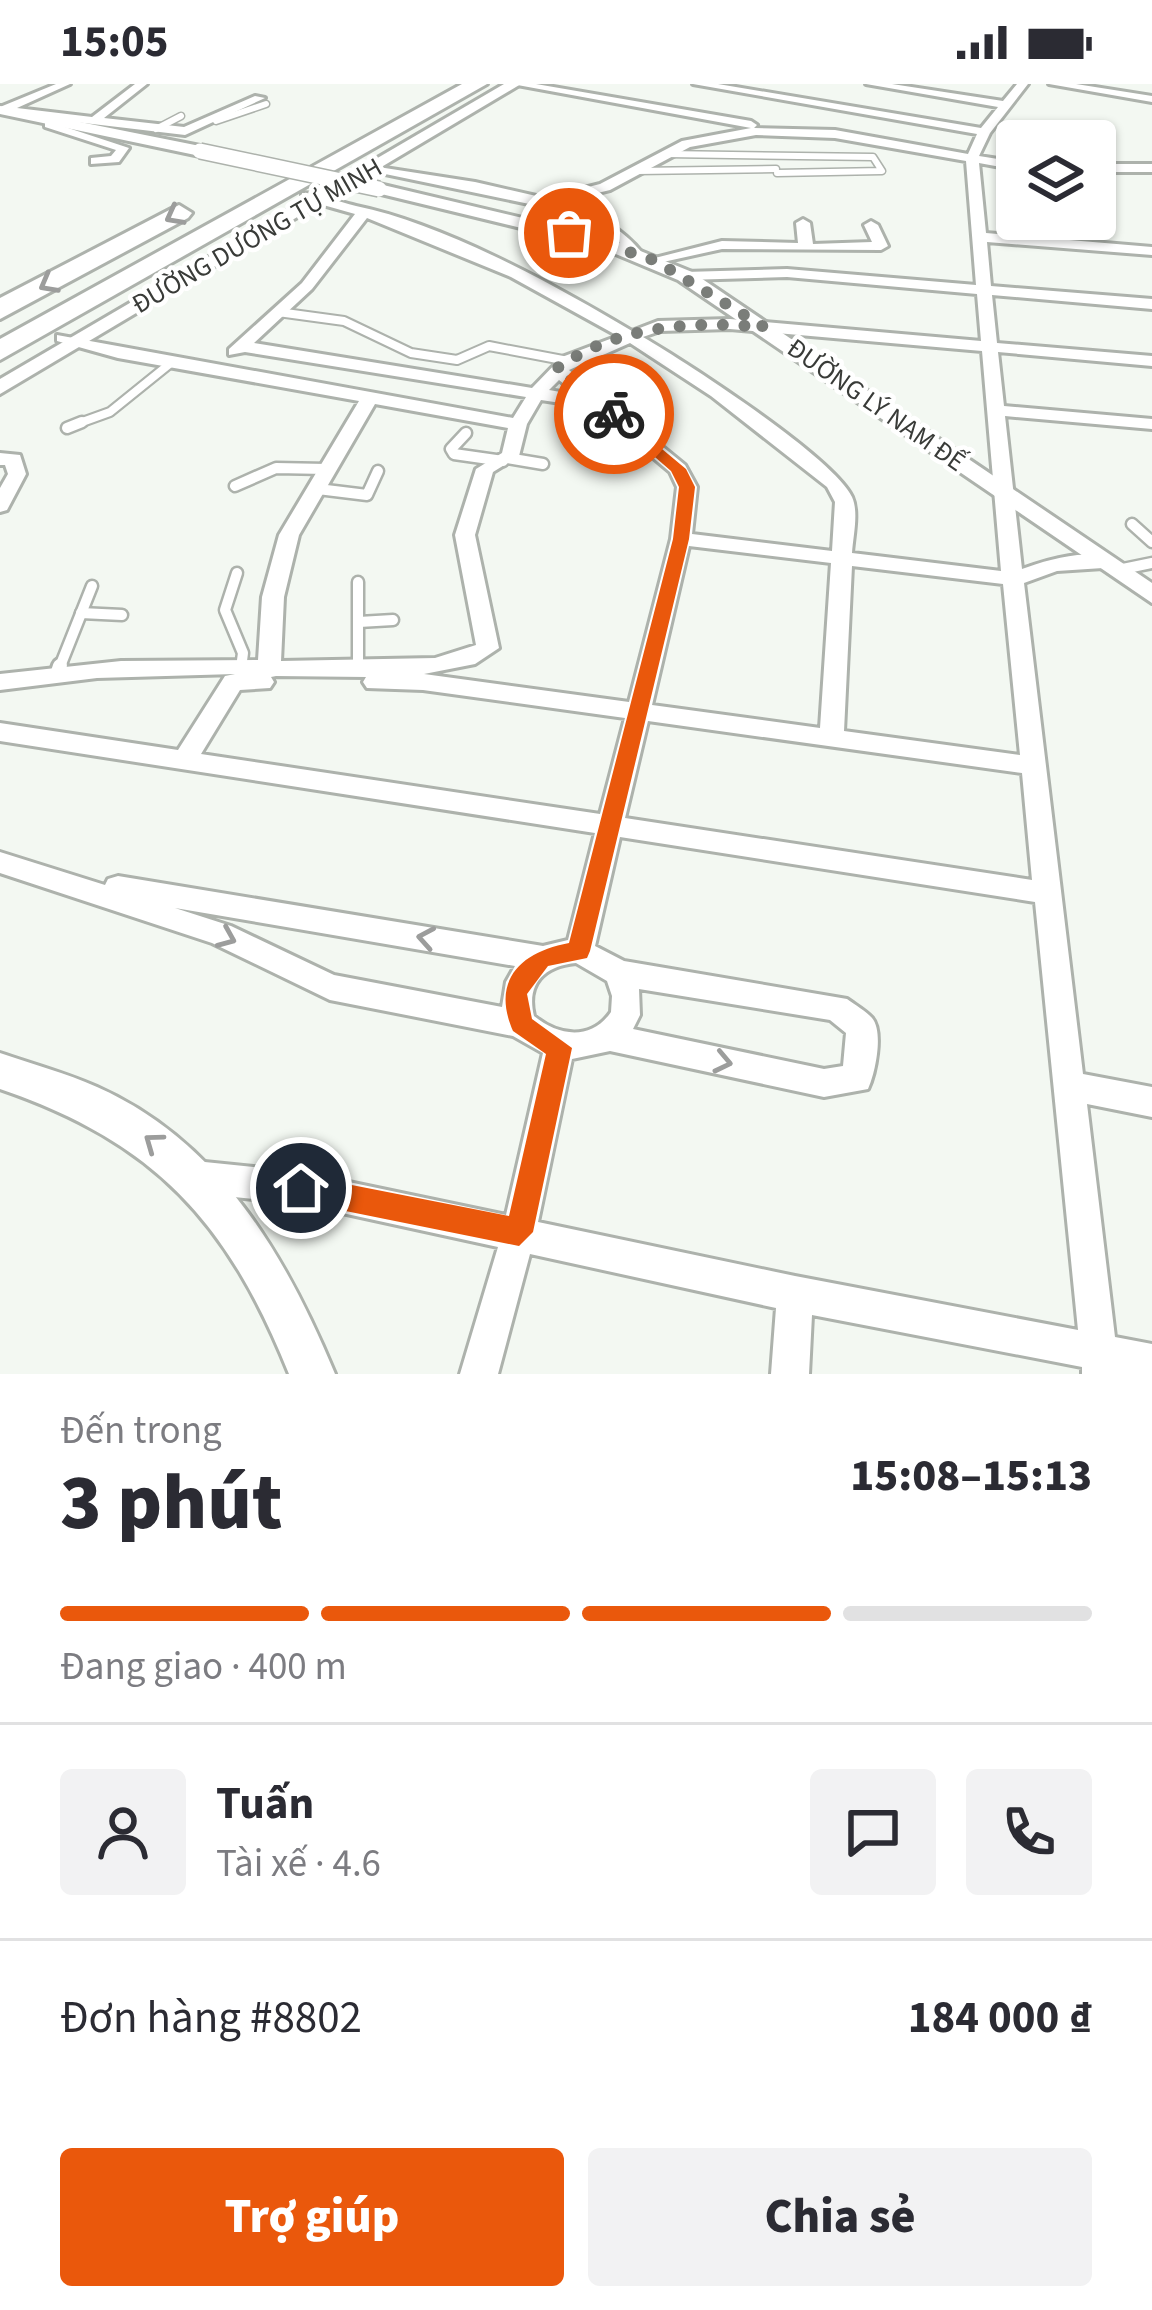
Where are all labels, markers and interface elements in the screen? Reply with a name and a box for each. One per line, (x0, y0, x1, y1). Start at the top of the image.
text: 15:05 (60, 10, 169, 74)
map controls (996, 120, 1116, 240)
button: layers (996, 120, 1116, 240)
street label: ĐƯỜNG DƯƠNG TỰ MINH (124, 148, 390, 324)
pin (518, 182, 620, 284)
icon: bag (536, 200, 602, 266)
one-way arrow (165, 202, 186, 226)
one-way arrow (39, 269, 61, 292)
street label: ĐƯỜNG LÝ NAM ĐẾ (779, 329, 974, 482)
courier (554, 354, 674, 474)
icon: bike (581, 381, 647, 447)
one-way arrow (214, 923, 236, 947)
one-way arrow (416, 927, 436, 952)
one-way arrow (713, 1048, 733, 1073)
one-way arrow (145, 1135, 166, 1157)
pin (250, 1137, 352, 1239)
icon: home (268, 1155, 334, 1221)
text: Đến trong (60, 1403, 222, 1459)
text: 15:08–15:13 (850, 1444, 1092, 1508)
text: 3 phút (60, 1448, 282, 1559)
text: Đang giao · 400 m (60, 1639, 347, 1695)
button: person (60, 1769, 186, 1895)
button: chat (810, 1769, 936, 1895)
button: phone (966, 1769, 1092, 1895)
text: Tuấn (216, 1772, 314, 1836)
text: Tài xế · 4.6 (216, 1836, 381, 1892)
text: Đơn hàng #8802 (60, 1986, 362, 2050)
text: 184 000 ₫ (908, 1986, 1092, 2050)
button: Trợ giúp (60, 2148, 564, 2286)
button: Chia sẻ (588, 2148, 1092, 2286)

